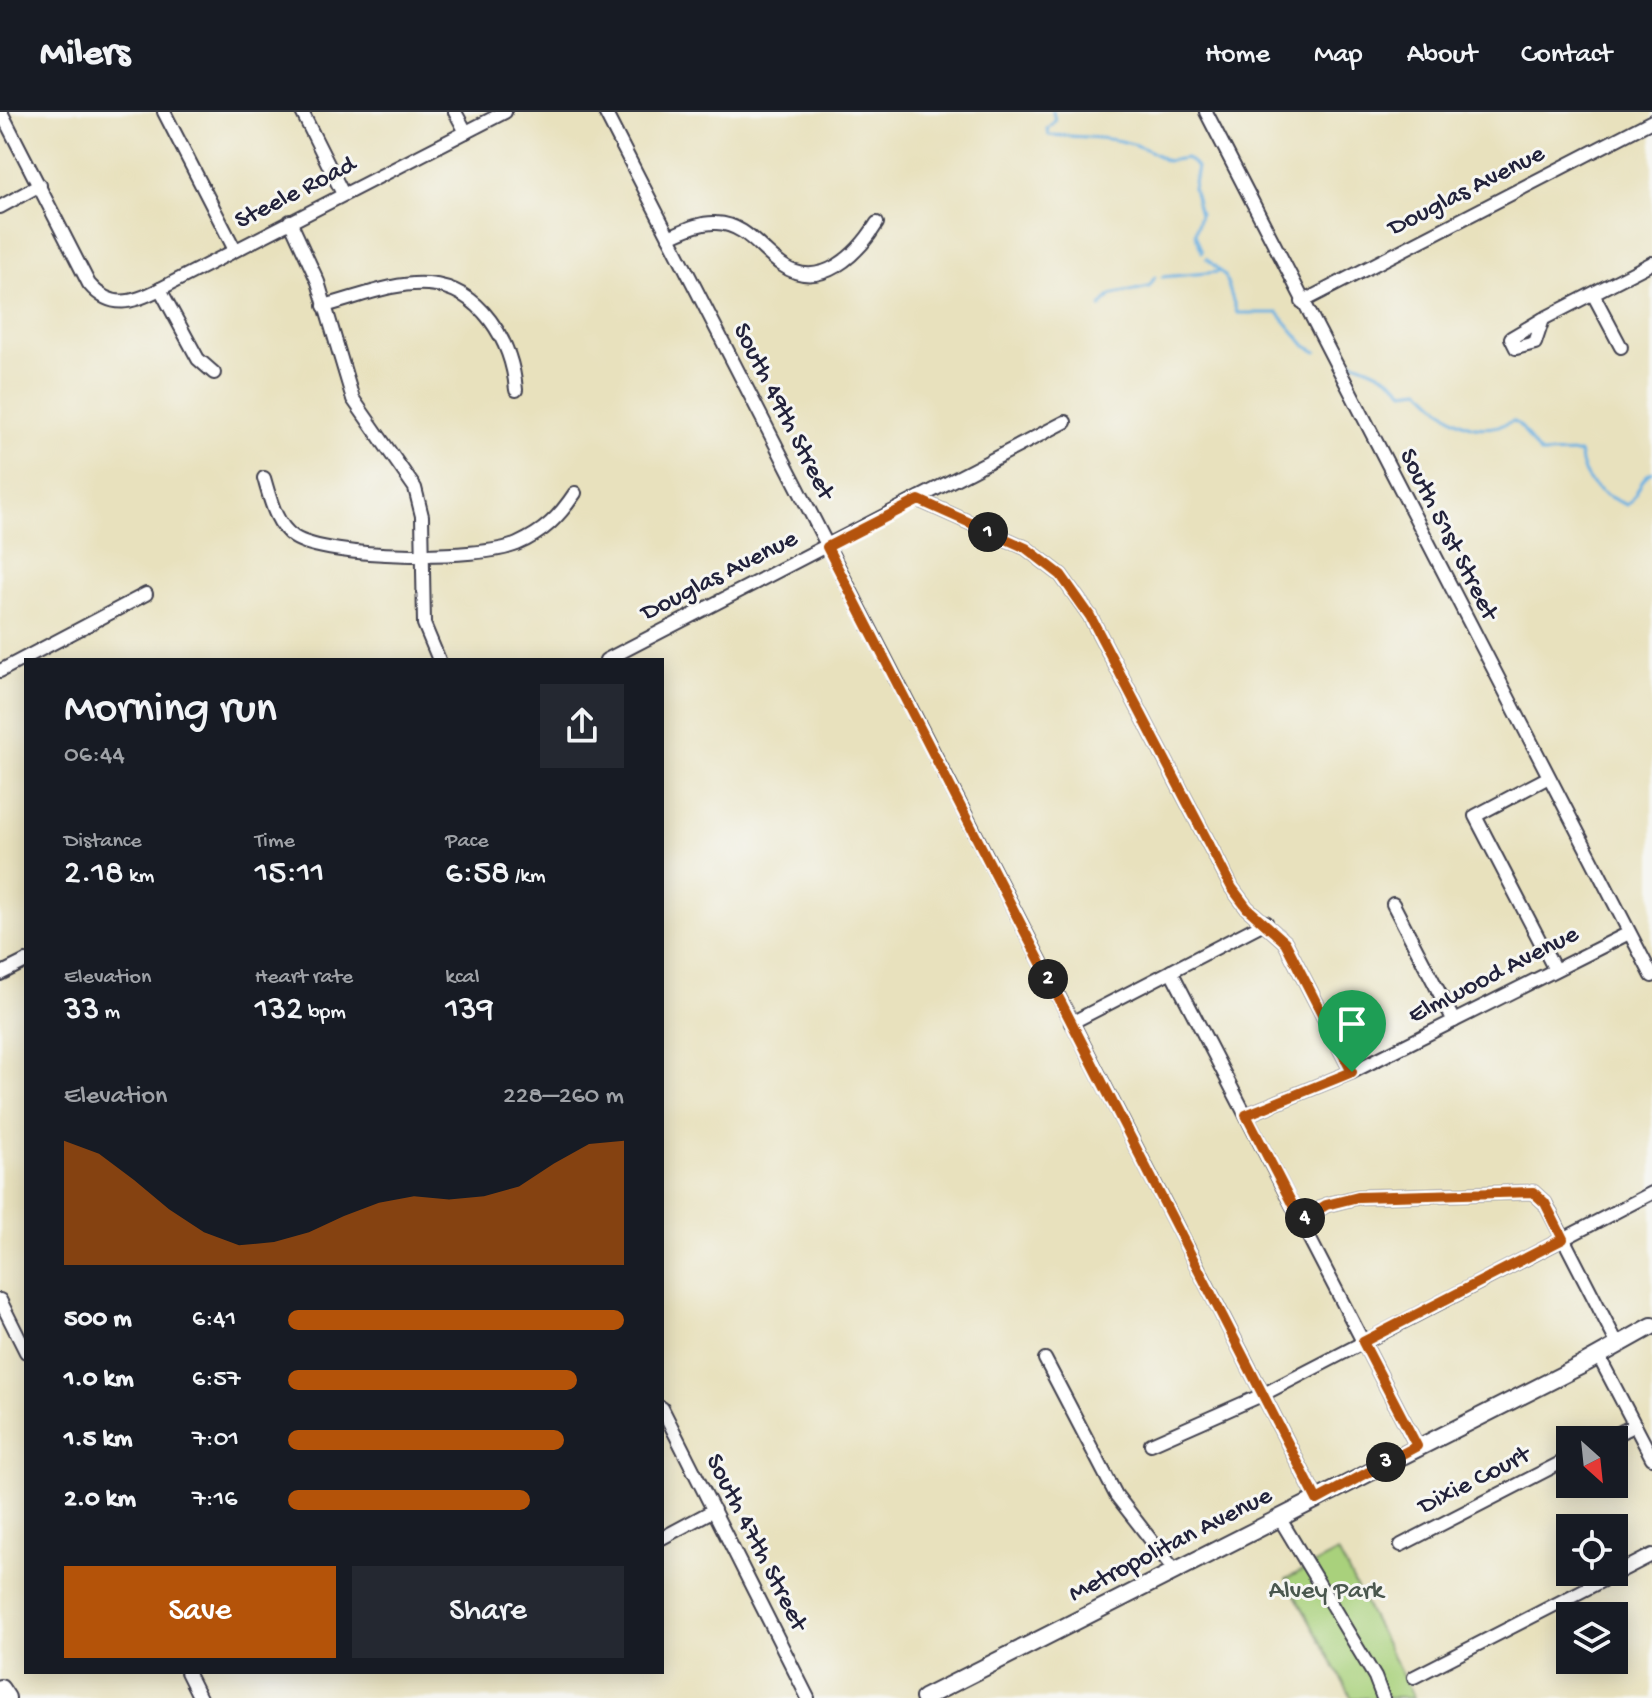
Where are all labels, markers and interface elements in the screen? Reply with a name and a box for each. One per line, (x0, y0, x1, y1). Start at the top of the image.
text: Milers (40, 33, 130, 77)
text: Home (1205, 39, 1270, 72)
text: Map (1314, 39, 1363, 72)
text: About (1407, 39, 1477, 72)
text: Contact (1521, 39, 1612, 72)
street label: Douglas Avenue (1382, 139, 1551, 246)
street label: Steele Road (230, 150, 363, 238)
street label: South 49th Street (724, 319, 841, 508)
street label: South 51st Street (1390, 444, 1505, 628)
pin: 1 (968, 512, 1008, 552)
text: 1 (984, 519, 992, 545)
street label: Douglas Avenue (635, 524, 804, 631)
button: share (540, 684, 624, 768)
text: Morning run (64, 685, 277, 737)
text: 06:44 (64, 741, 125, 772)
text: Distance (64, 829, 142, 855)
text: Time (255, 829, 295, 855)
text: Pace (445, 829, 489, 855)
text: 2.18 (64, 855, 124, 895)
text: 15:11 (255, 855, 324, 895)
text: 6:58 (445, 855, 510, 895)
text: km (124, 864, 154, 890)
text: /km (510, 864, 546, 890)
street label: Elmwood Avenue (1404, 919, 1585, 1032)
pin: 2 (1028, 959, 1068, 999)
text: Elevation (64, 965, 151, 991)
text: Heart rate (255, 965, 353, 991)
text: kcal (445, 965, 480, 991)
text: 2 (1043, 966, 1053, 992)
pin (1318, 990, 1386, 1072)
text: 33 (64, 991, 99, 1031)
text: 132 (255, 991, 303, 1031)
text: 139 (445, 991, 494, 1031)
text: m (99, 1000, 120, 1026)
text: bpm (303, 1000, 346, 1026)
icon: arrive (1330, 1002, 1374, 1046)
text: Elevation (64, 1082, 167, 1113)
text: 228–260 m (503, 1082, 624, 1113)
pin: 4 (1285, 1198, 1325, 1238)
text: 4 (1300, 1205, 1310, 1231)
text: 500 m (64, 1305, 132, 1336)
text: 6:41 (192, 1305, 236, 1336)
text: 1.0 km (64, 1365, 134, 1396)
text: 6:57 (192, 1365, 241, 1396)
text: 1.5 km (64, 1425, 133, 1456)
text: 7:01 (192, 1425, 239, 1456)
north arrow (1556, 1426, 1628, 1498)
map controls (1556, 1426, 1628, 1674)
street label: Dixie Court (1412, 1440, 1538, 1524)
pin: 3 (1366, 1442, 1406, 1482)
street label: South 47th Street (697, 1449, 814, 1639)
text: 3 (1380, 1449, 1392, 1475)
street label: Metropolitan Avenue (1064, 1481, 1278, 1611)
text: 2.0 km (64, 1485, 136, 1516)
text: 7:16 (192, 1485, 237, 1516)
button: locate (1556, 1514, 1628, 1586)
button: Save (64, 1566, 336, 1658)
button: Share (352, 1566, 624, 1658)
park label: Alvey Park (1269, 1577, 1386, 1608)
button: layers (1556, 1602, 1628, 1674)

